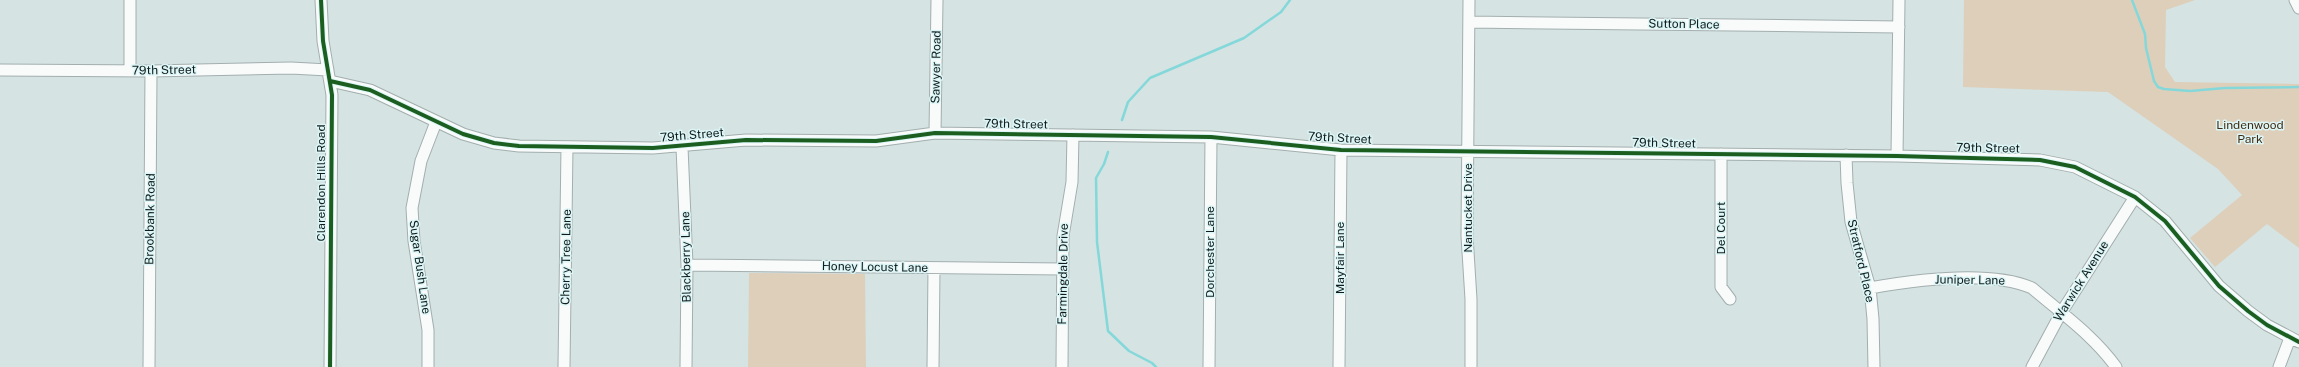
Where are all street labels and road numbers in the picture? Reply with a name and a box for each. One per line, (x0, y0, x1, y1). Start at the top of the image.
street label: Sutton Place (1648, 16, 1720, 32)
street label: Sawyer Road (928, 30, 944, 104)
street label: 79th Street (132, 62, 196, 78)
street label: 79th Street (984, 116, 1048, 132)
street label: Clarendon Hills Road (314, 124, 328, 242)
street label: 79th Street (659, 125, 725, 145)
street label: 79th Street (1308, 129, 1373, 147)
street label: 79th Street (1632, 135, 1696, 151)
street label: 79th Street (1956, 140, 2020, 156)
street label: Nantucket Drive (1461, 163, 1475, 253)
street label: Brookbank Road (142, 173, 158, 265)
street label: Del Court (1714, 201, 1728, 254)
street label: Dorchester Lane (1203, 206, 1217, 298)
street label: Cherry Tree Lane (558, 209, 574, 305)
street label: Blackberry Lane (678, 211, 694, 303)
street label: Stratford Place (1845, 218, 1877, 304)
street label: Sugar Bush Lane (406, 219, 434, 315)
street label: Mayfair Lane (1333, 221, 1347, 294)
street label: Farmingdale Drive (1055, 223, 1071, 325)
street label: Warwick Avenue (2051, 238, 2111, 324)
street label: Honey Locust Lane (822, 259, 929, 275)
street label: Juniper Lane (1935, 272, 2005, 288)

